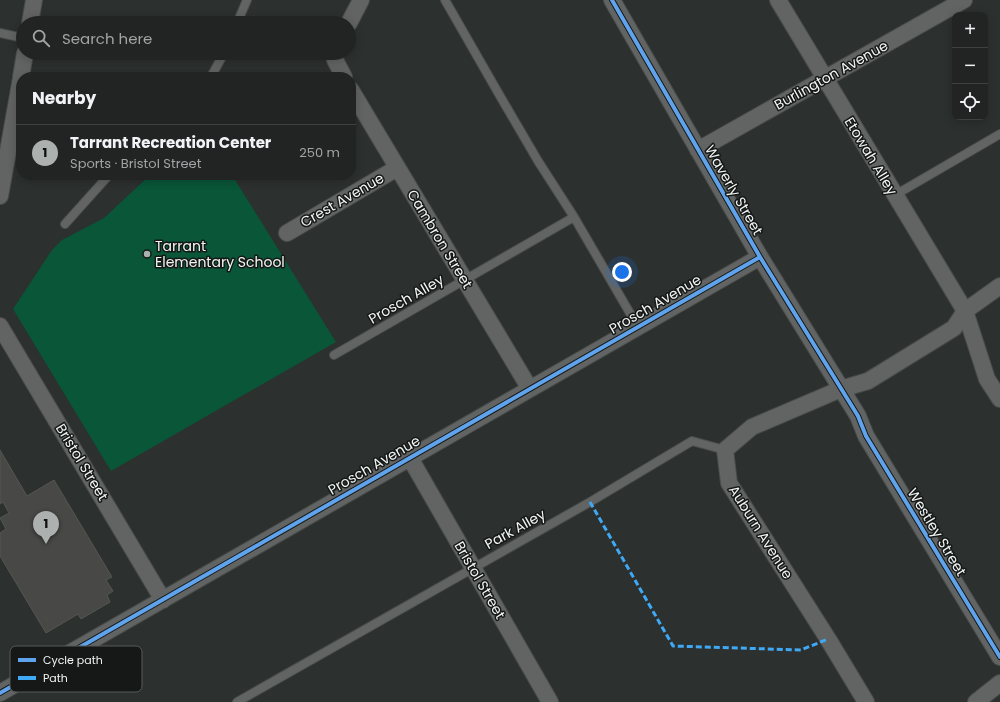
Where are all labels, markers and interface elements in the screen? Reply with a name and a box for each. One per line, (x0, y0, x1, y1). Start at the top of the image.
map controls (952, 12, 988, 120)
button: + (952, 12, 988, 48)
search box (16, 16, 356, 60)
icon: search (30, 27, 52, 49)
text: Search here (62, 28, 152, 49)
street label: Burlington Avenue (770, 35, 892, 115)
button: − (952, 48, 988, 84)
button: locate (952, 84, 988, 120)
text: Nearby (32, 86, 96, 110)
street label: Etowah Alley (840, 113, 902, 199)
text: Tarrant Recreation Center (70, 132, 271, 153)
street label: Waverly Street (700, 141, 768, 239)
text: 1 (43, 143, 47, 162)
text: 250 m (299, 143, 340, 162)
text: Sports · Bristol Street (70, 154, 201, 173)
street label: Crest Avenue (297, 168, 388, 232)
street label: Cambron Street (403, 186, 477, 292)
place label: Tarrant Elementary School (155, 236, 285, 272)
marker: Tarrant Elementary School (142, 249, 152, 259)
your location (612, 262, 632, 282)
street label: Prosch Alley (365, 269, 447, 329)
street label: Prosch Avenue (605, 269, 705, 339)
street label: Bristol Street (51, 420, 113, 504)
street label: Prosch Avenue (324, 430, 424, 500)
street label: Auburn Avenue (724, 481, 798, 583)
street label: Westley Street (903, 484, 971, 580)
street label: Park Alley (481, 504, 549, 554)
pin: 1 (33, 511, 59, 544)
street label: Bristol Street (450, 537, 510, 623)
legend (10, 646, 142, 692)
text: Cycle path (43, 652, 103, 668)
text: Path (43, 670, 68, 686)

